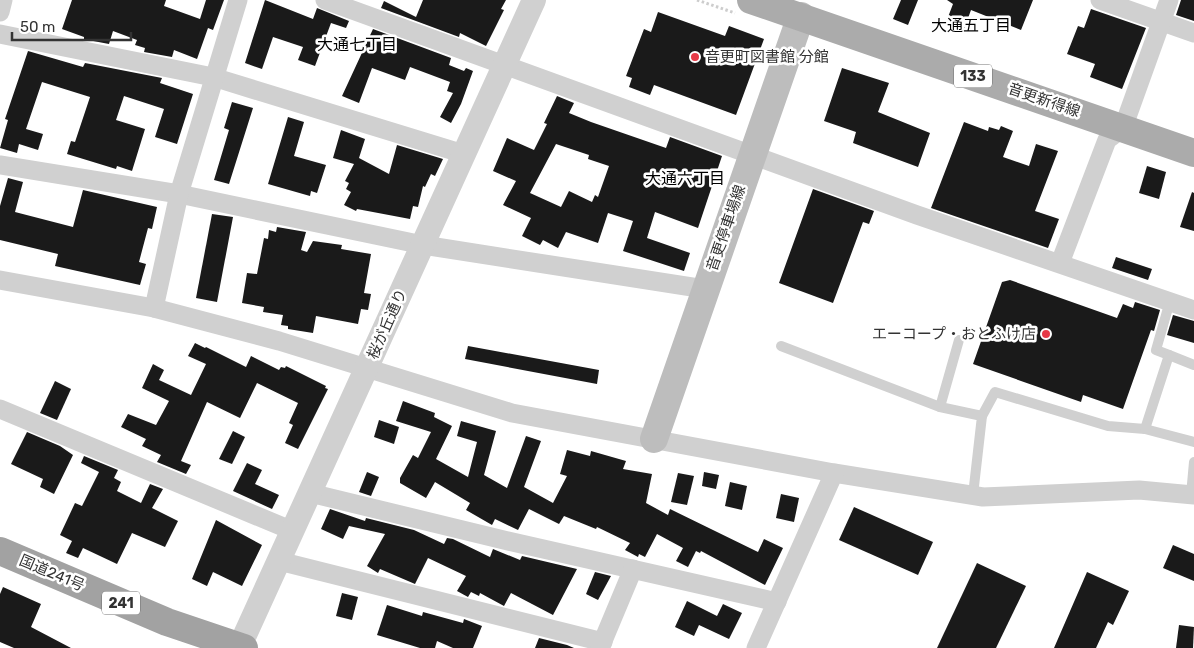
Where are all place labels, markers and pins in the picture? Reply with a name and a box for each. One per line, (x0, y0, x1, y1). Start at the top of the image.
place label: 音更町図書館 分館 (705, 48, 829, 66)
marker: 音更町図書館 分館 (689, 51, 701, 63)
place label: エーコープ・おとふけ店 (872, 325, 1036, 343)
marker: エーコープ・おとふけ店 (1040, 328, 1052, 340)

